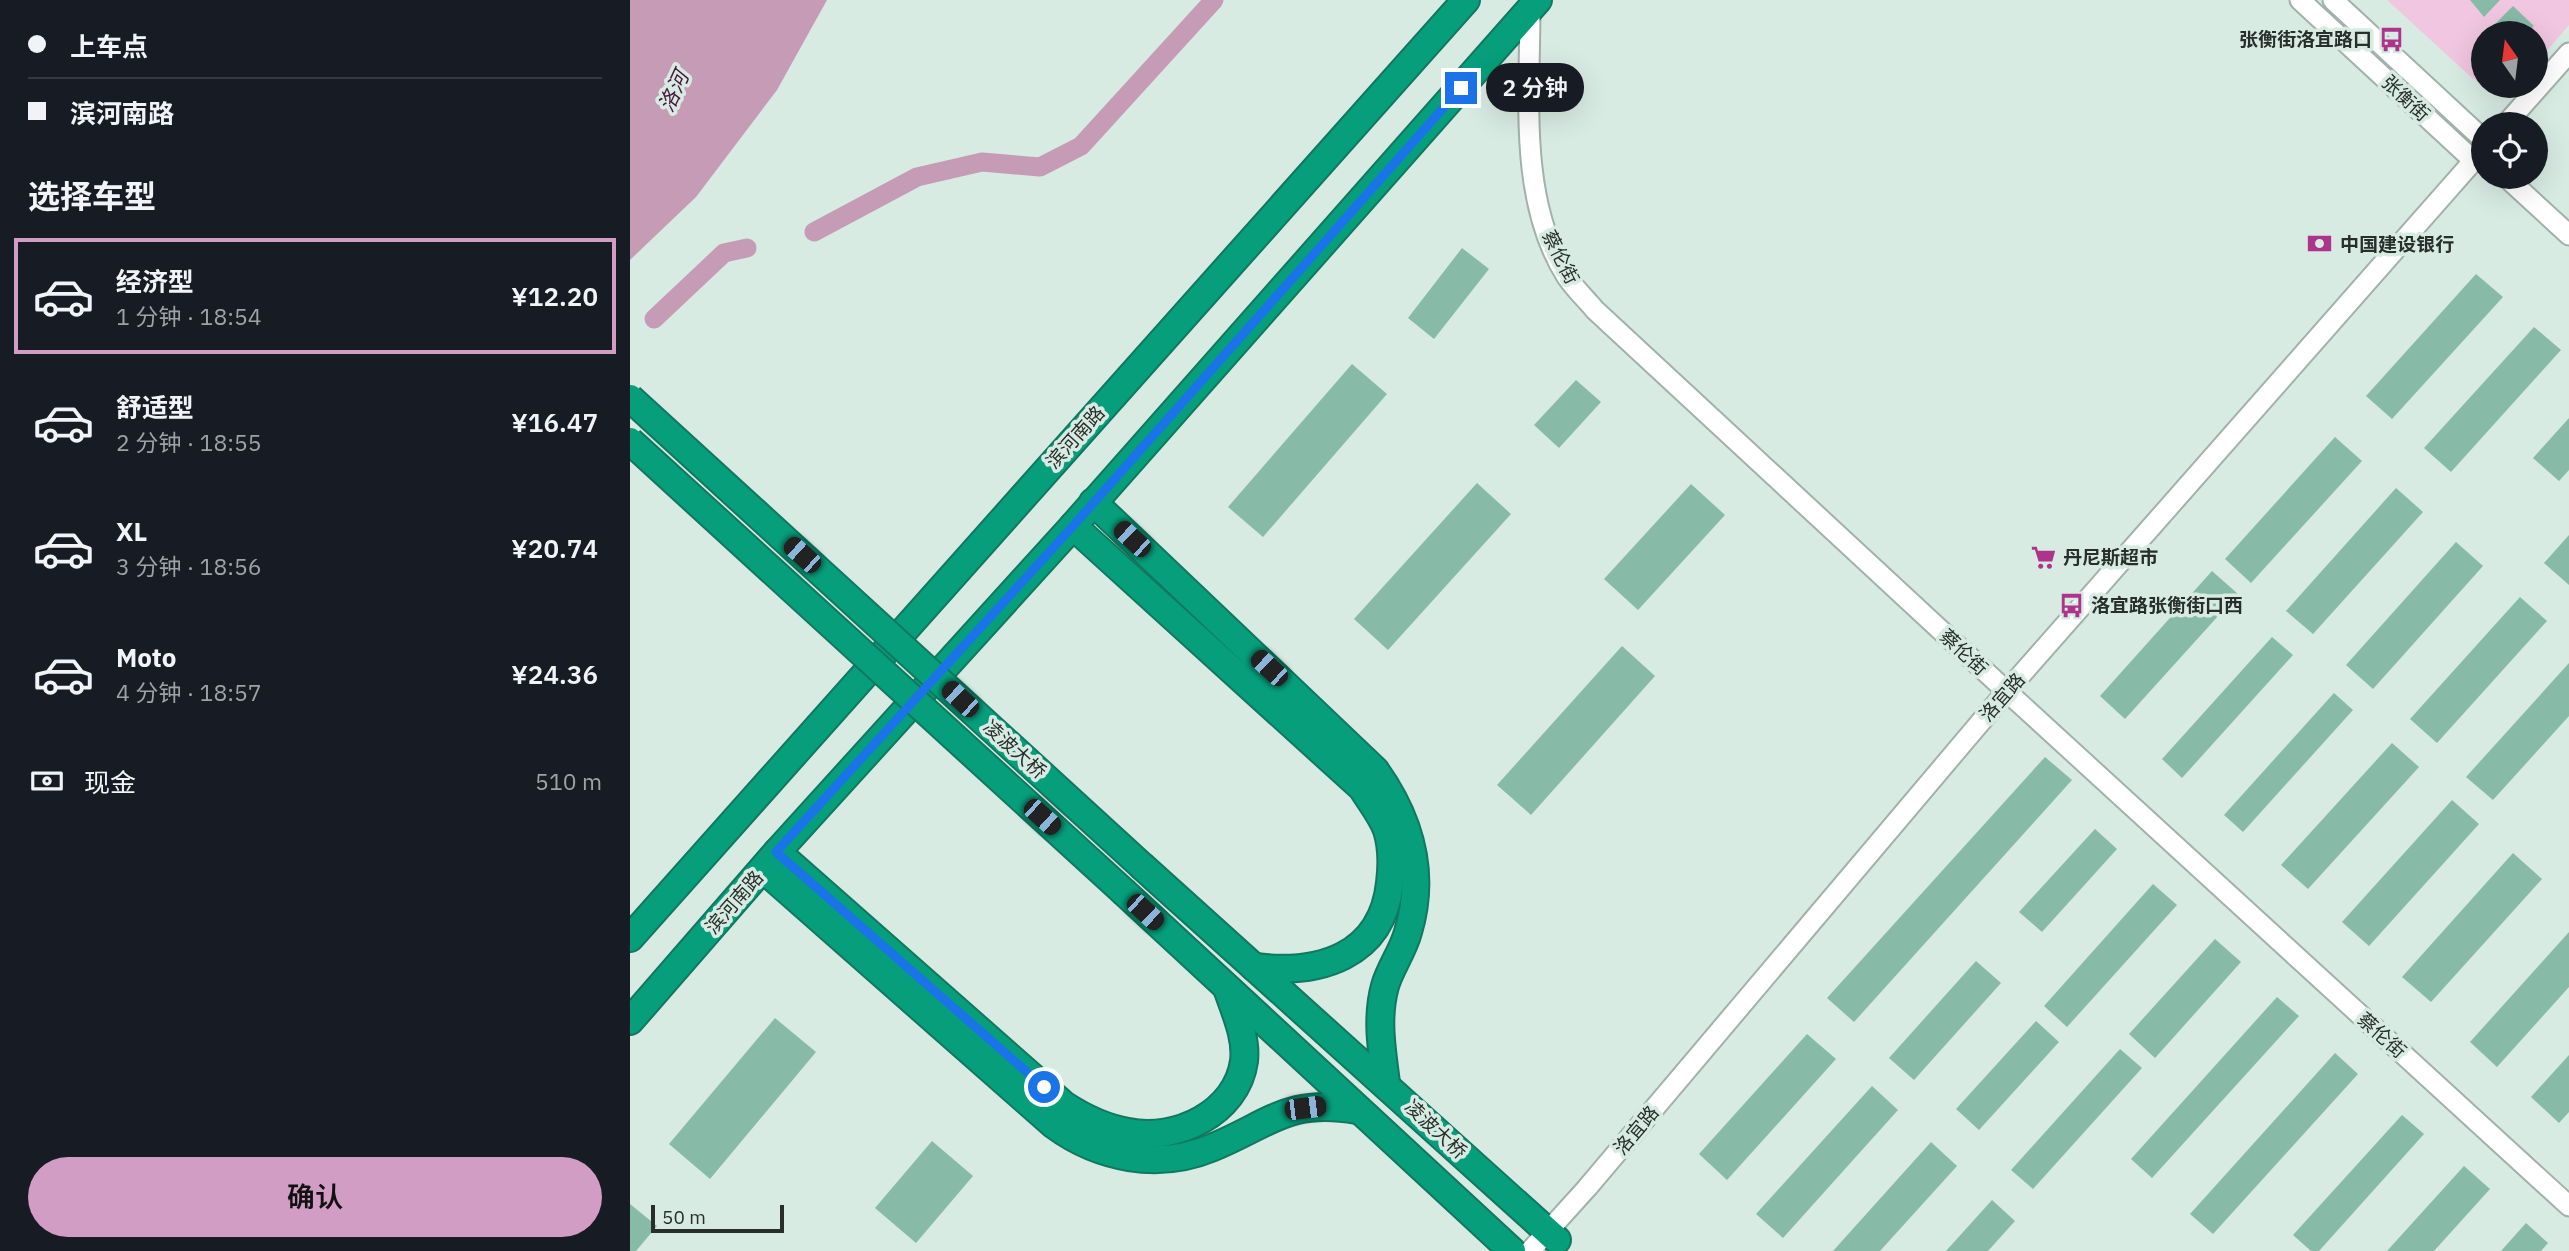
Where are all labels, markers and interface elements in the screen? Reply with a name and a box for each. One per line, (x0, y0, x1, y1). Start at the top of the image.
north arrow (2471, 21, 2548, 98)
map controls (2471, 21, 2548, 189)
bus stop icon: 张衡街洛宜路口 (2378, 25, 2406, 53)
place label: 张衡街洛宜路口 (2239, 27, 2372, 51)
text: 上车点 (70, 29, 148, 63)
water label: 洛河 (651, 62, 696, 116)
callout: 2 分钟 (1486, 64, 1584, 112)
street label: 张衡街 (2377, 70, 2435, 126)
route end (1445, 72, 1477, 104)
text: 2 分钟 (1502, 72, 1568, 102)
text: 滨河南路 (70, 96, 174, 130)
button: locate (2471, 112, 2548, 189)
text: 选择车型 (28, 175, 156, 217)
street label: 蔡伦街 (1537, 226, 1585, 288)
bank icon: 中国建设银行 (2306, 230, 2334, 258)
place label: 中国建设银行 (2340, 232, 2454, 256)
text: 经济型 (116, 264, 194, 298)
icon: car (32, 265, 95, 328)
text: ¥12.20 (511, 279, 598, 313)
text: 1 分钟 · 18:54 (116, 301, 262, 331)
text: 舒适型 (116, 390, 194, 424)
icon: car (32, 391, 95, 454)
street label: 滨河南路 (1041, 401, 1109, 473)
text: ¥16.47 (511, 405, 598, 439)
text: 2 分钟 · 18:55 (116, 427, 262, 457)
text: XL (116, 514, 147, 548)
icon: car (32, 517, 95, 580)
car (1110, 517, 1155, 561)
text: ¥20.74 (511, 531, 598, 565)
car (780, 533, 825, 577)
supermarket icon: 丹尼斯超市 (2029, 543, 2057, 571)
place label: 丹尼斯超市 (2063, 545, 2158, 569)
text: 3 分钟 · 18:56 (116, 551, 262, 581)
bus stop icon: 洛宜路张衡街口西 (2057, 591, 2085, 619)
place label: 洛宜路张衡街口西 (2091, 593, 2243, 617)
street label: 蔡伦街 (1935, 624, 1993, 680)
text: Moto (116, 640, 176, 674)
icon: car (32, 643, 95, 706)
car (1247, 646, 1292, 690)
text: ¥24.36 (511, 657, 598, 691)
street label: 洛宜路 (1974, 668, 2030, 726)
text: 4 分钟 · 18:57 (116, 677, 262, 707)
car (938, 677, 983, 721)
street label: 凌波大桥 (979, 715, 1051, 783)
icon: cash (28, 762, 66, 800)
text: 现金 (84, 765, 136, 799)
text: 510 m (535, 766, 602, 796)
car (1020, 795, 1065, 839)
street label: 滨河南路 (700, 865, 768, 939)
car (1123, 890, 1168, 934)
street label: 蔡伦街 (2353, 1007, 2411, 1063)
route start (1028, 1071, 1060, 1103)
street label: 凌波大桥 (1400, 1094, 1472, 1164)
car (1283, 1095, 1328, 1121)
street label: 洛宜路 (1608, 1100, 1664, 1160)
button: 确认 (28, 1157, 602, 1237)
scale bar (651, 1202, 784, 1234)
text: 50 m (662, 1205, 706, 1229)

